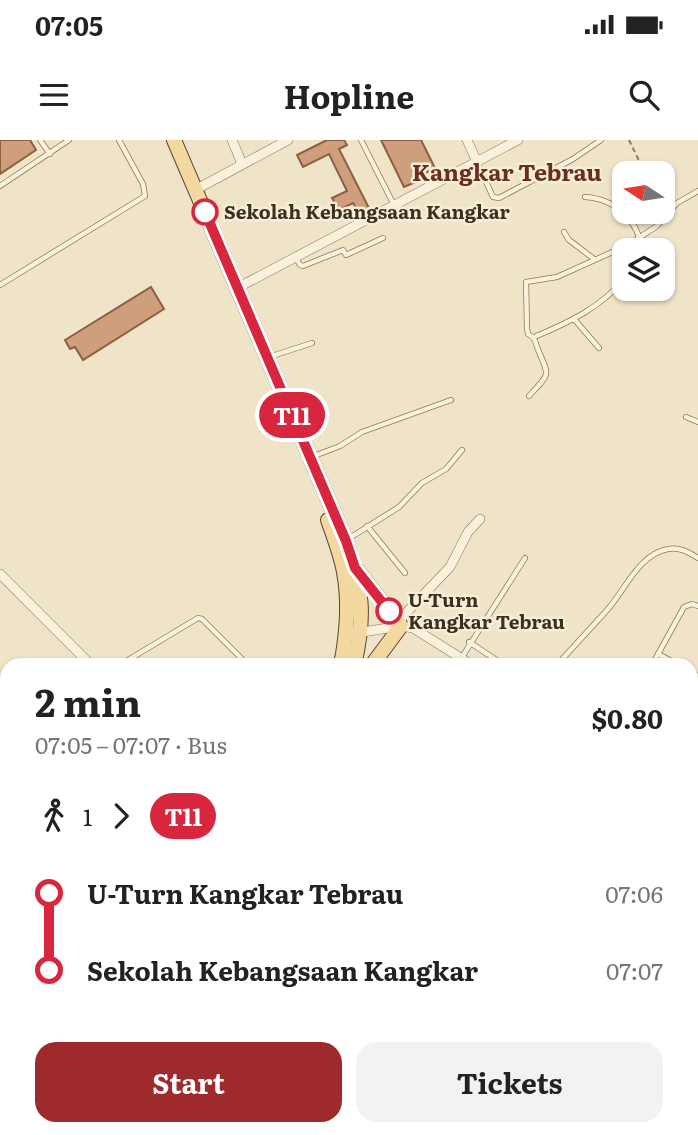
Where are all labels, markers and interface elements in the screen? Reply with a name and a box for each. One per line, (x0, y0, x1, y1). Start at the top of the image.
text: 07:05 (35, 5, 103, 44)
text: Hopline (284, 71, 414, 119)
icon: menu (35, 76, 73, 114)
icon: search (625, 76, 663, 114)
district label: Kangkar Tebrau (412, 154, 602, 188)
north arrow (612, 161, 676, 224)
map controls (612, 161, 675, 301)
place label: Sekolah Kebangsaan Kangkar (224, 197, 511, 225)
marker: Sekolah Kebangsaan Kangkar (192, 199, 218, 225)
button: layers (612, 238, 675, 301)
line badge: T11 (252, 392, 332, 438)
text: T11 (273, 397, 311, 432)
place label: U-Turn Kangkar Tebrau (408, 585, 565, 635)
marker: U-Turn Kangkar Tebrau (376, 598, 402, 624)
text: 2 min (35, 672, 141, 729)
text: $0.80 (592, 698, 663, 737)
text: 07:05 – 07:07 · Bus (35, 727, 227, 761)
icon: walk (35, 797, 73, 835)
icon: forward (102, 797, 140, 835)
text: T11 (164, 798, 202, 833)
text: 1 (83, 799, 92, 833)
text: U-Turn Kangkar Tebrau (87, 873, 403, 912)
text: 07:06 (605, 876, 663, 910)
text: Sekolah Kebangsaan Kangkar (87, 950, 478, 989)
text: 07:07 (606, 953, 663, 987)
button: Start (35, 1042, 342, 1122)
button: Tickets (356, 1042, 663, 1122)

